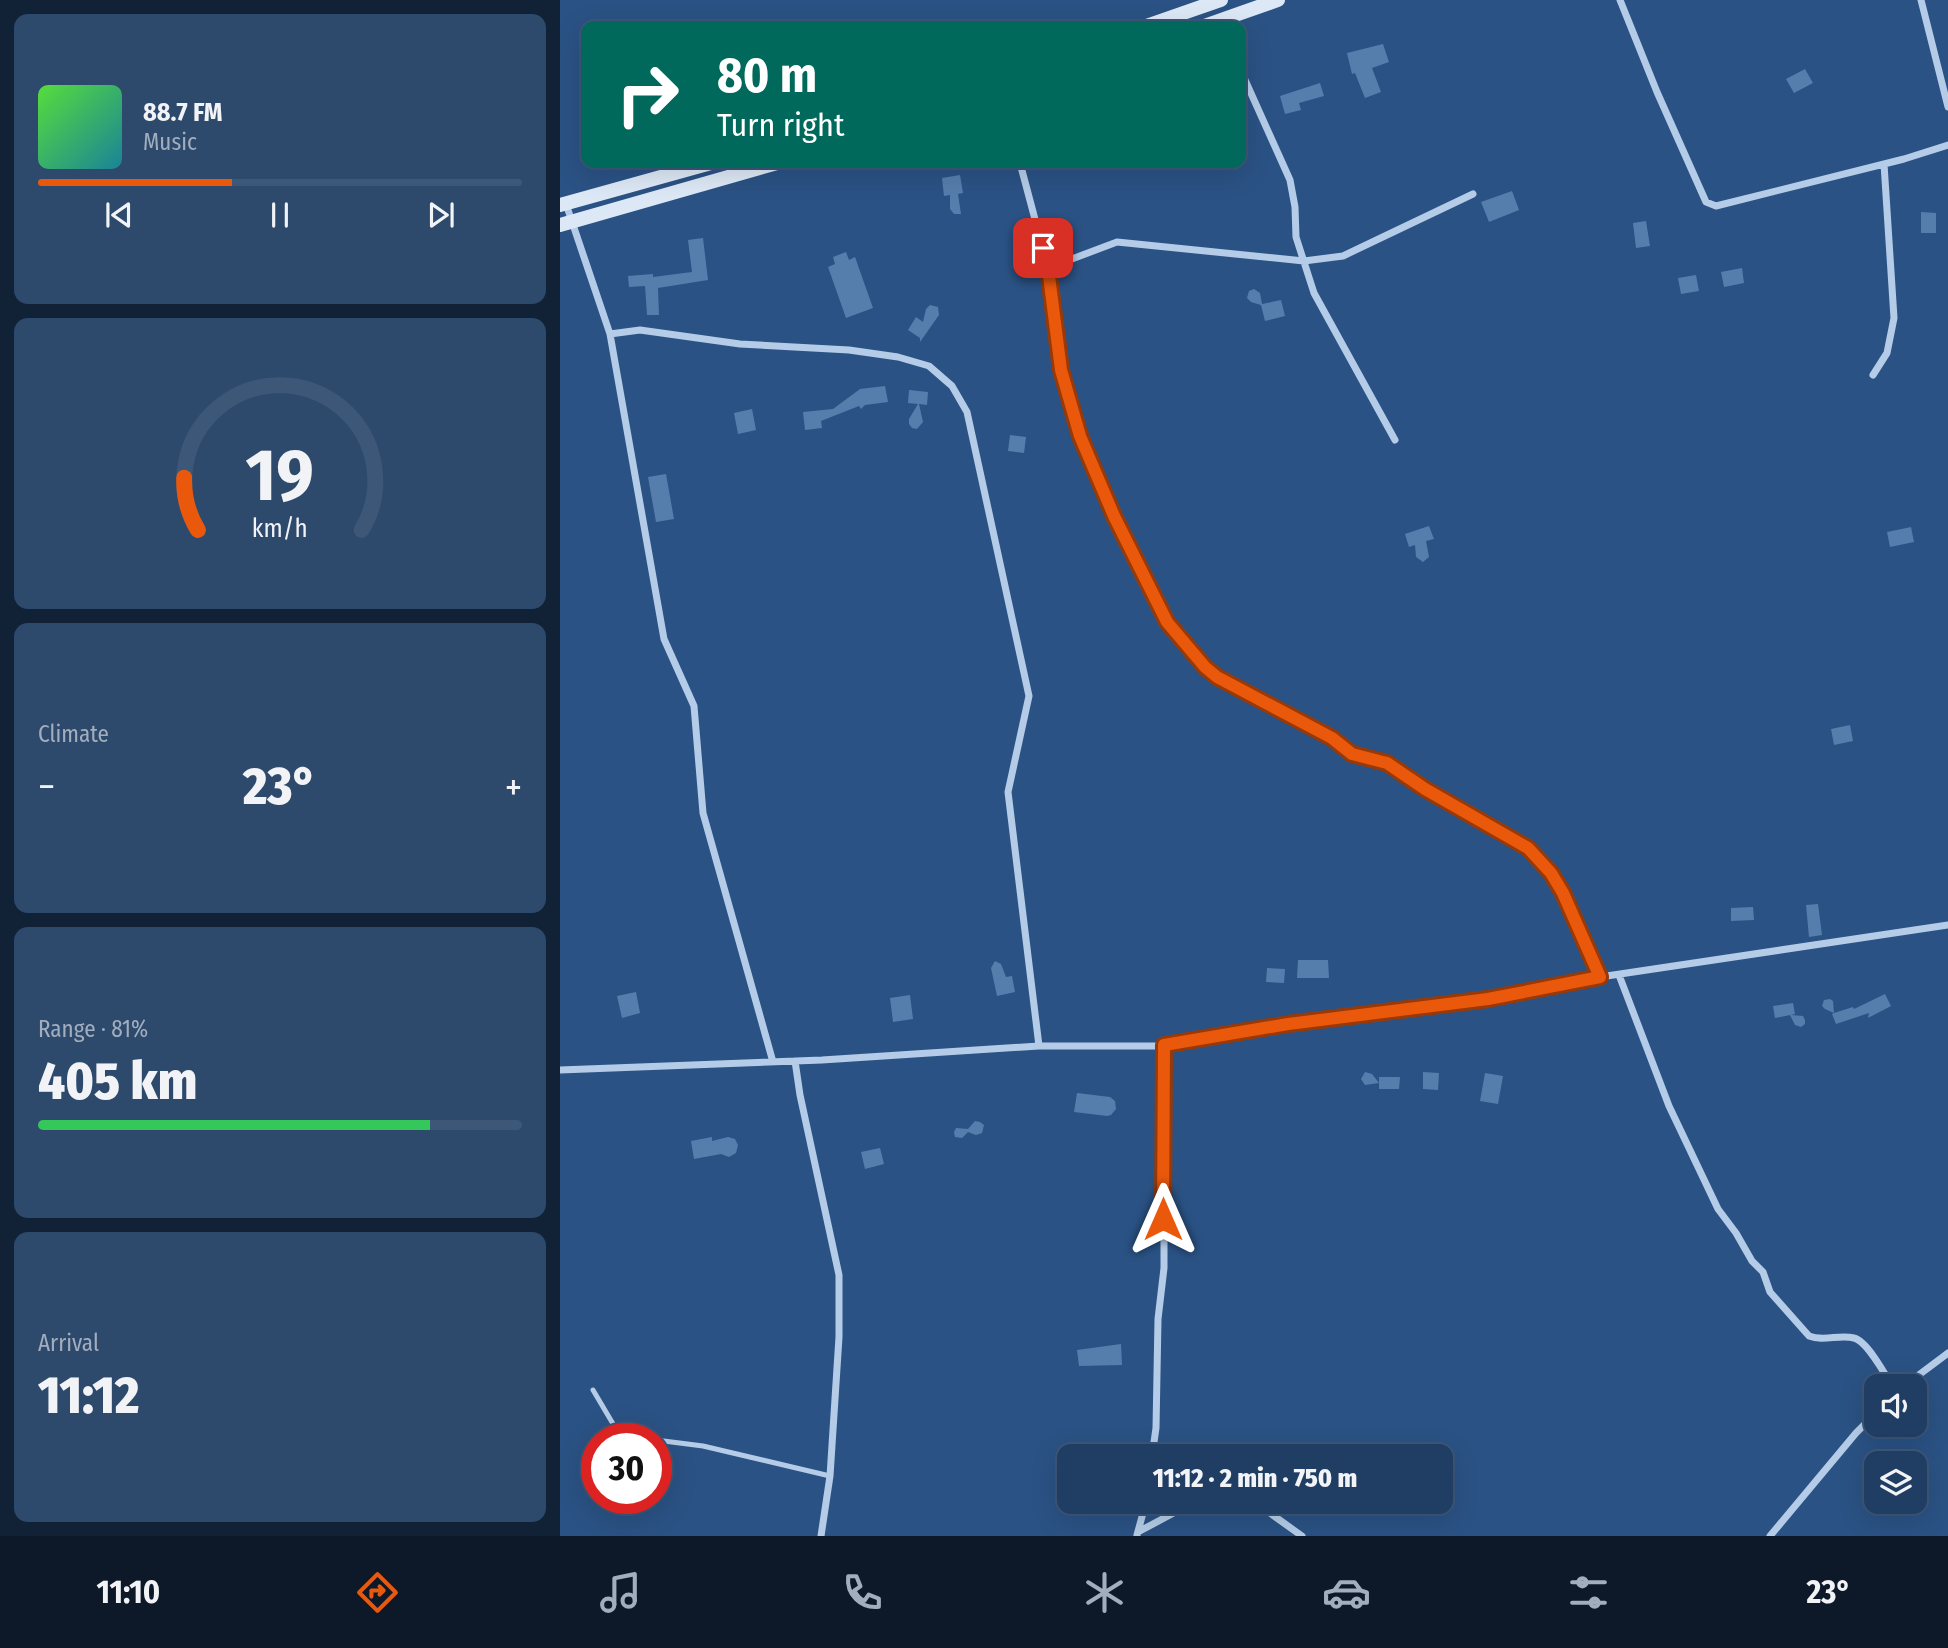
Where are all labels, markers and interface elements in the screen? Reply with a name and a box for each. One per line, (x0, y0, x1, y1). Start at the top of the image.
text: 80 m (717, 46, 817, 105)
icon: right (602, 49, 693, 140)
text: 88.7 FM (143, 97, 222, 128)
text: Turn right (717, 106, 844, 144)
text: Music (143, 128, 197, 156)
icon: previous (100, 196, 138, 234)
icon: pause (261, 196, 299, 234)
icon: next (422, 196, 460, 234)
pin (1013, 218, 1073, 278)
icon: arrive (1024, 229, 1062, 267)
text: 19 (246, 432, 314, 519)
text: km/h (252, 513, 308, 543)
text: Climate (38, 720, 109, 748)
text: 23° (243, 755, 317, 818)
text: − (38, 764, 55, 810)
text: + (505, 764, 522, 810)
text: Range · 81% (38, 1015, 148, 1043)
text: 405 km (38, 1050, 197, 1113)
position arrow (1126, 1182, 1200, 1256)
text: Arrival (38, 1329, 99, 1357)
text: 11:12 (38, 1364, 139, 1427)
map controls (1864, 1374, 1927, 1514)
button: sound (1864, 1374, 1927, 1437)
speed limit sign: 30 (581, 1423, 672, 1514)
button: layers (1864, 1451, 1927, 1514)
text: 11:12 · 2 min · 750 m (1153, 1463, 1357, 1494)
icon: directions (353, 1568, 402, 1617)
icon: music (596, 1568, 645, 1617)
icon: phone (838, 1568, 887, 1617)
icon: climate (1080, 1568, 1129, 1617)
icon: car (1322, 1568, 1371, 1617)
icon: filters (1564, 1568, 1613, 1617)
text: 11:10 (97, 1573, 160, 1611)
text: 23° (1806, 1573, 1851, 1611)

